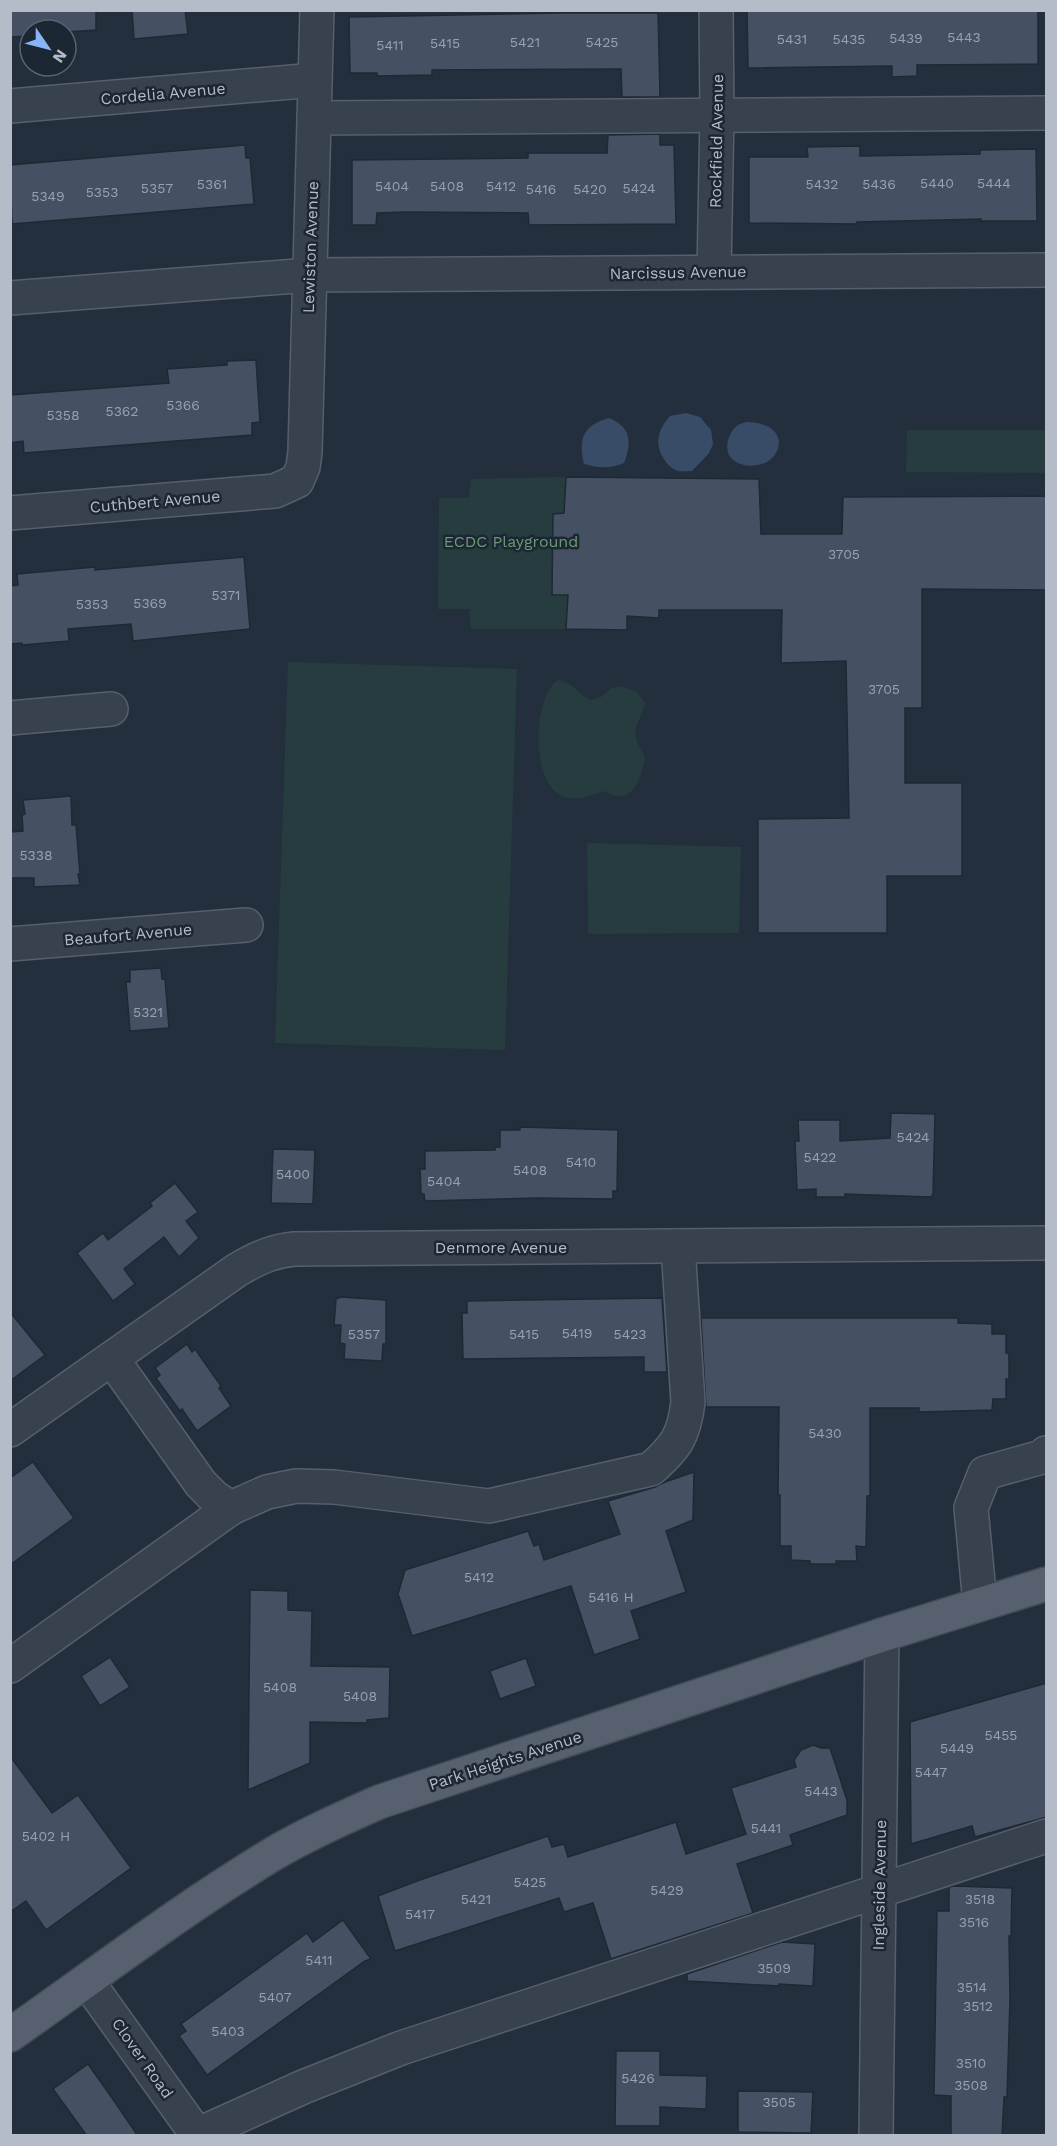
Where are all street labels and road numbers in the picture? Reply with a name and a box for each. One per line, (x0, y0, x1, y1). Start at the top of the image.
street label: Rockfield Avenue (706, 74, 727, 208)
street label: Cordelia Avenue (100, 79, 226, 108)
street label: Lewiston Avenue (299, 181, 322, 313)
street label: Narcissus Avenue (609, 262, 747, 283)
street label: Cuthbert Avenue (89, 486, 221, 517)
street label: Beaufort Avenue (63, 919, 193, 950)
street label: Denmore Avenue (435, 1238, 567, 1257)
street label: Park Heights Avenue (426, 1727, 584, 1794)
street label: Ingleside Avenue (869, 1820, 890, 1950)
street label: Clover Road (108, 2014, 177, 2102)

